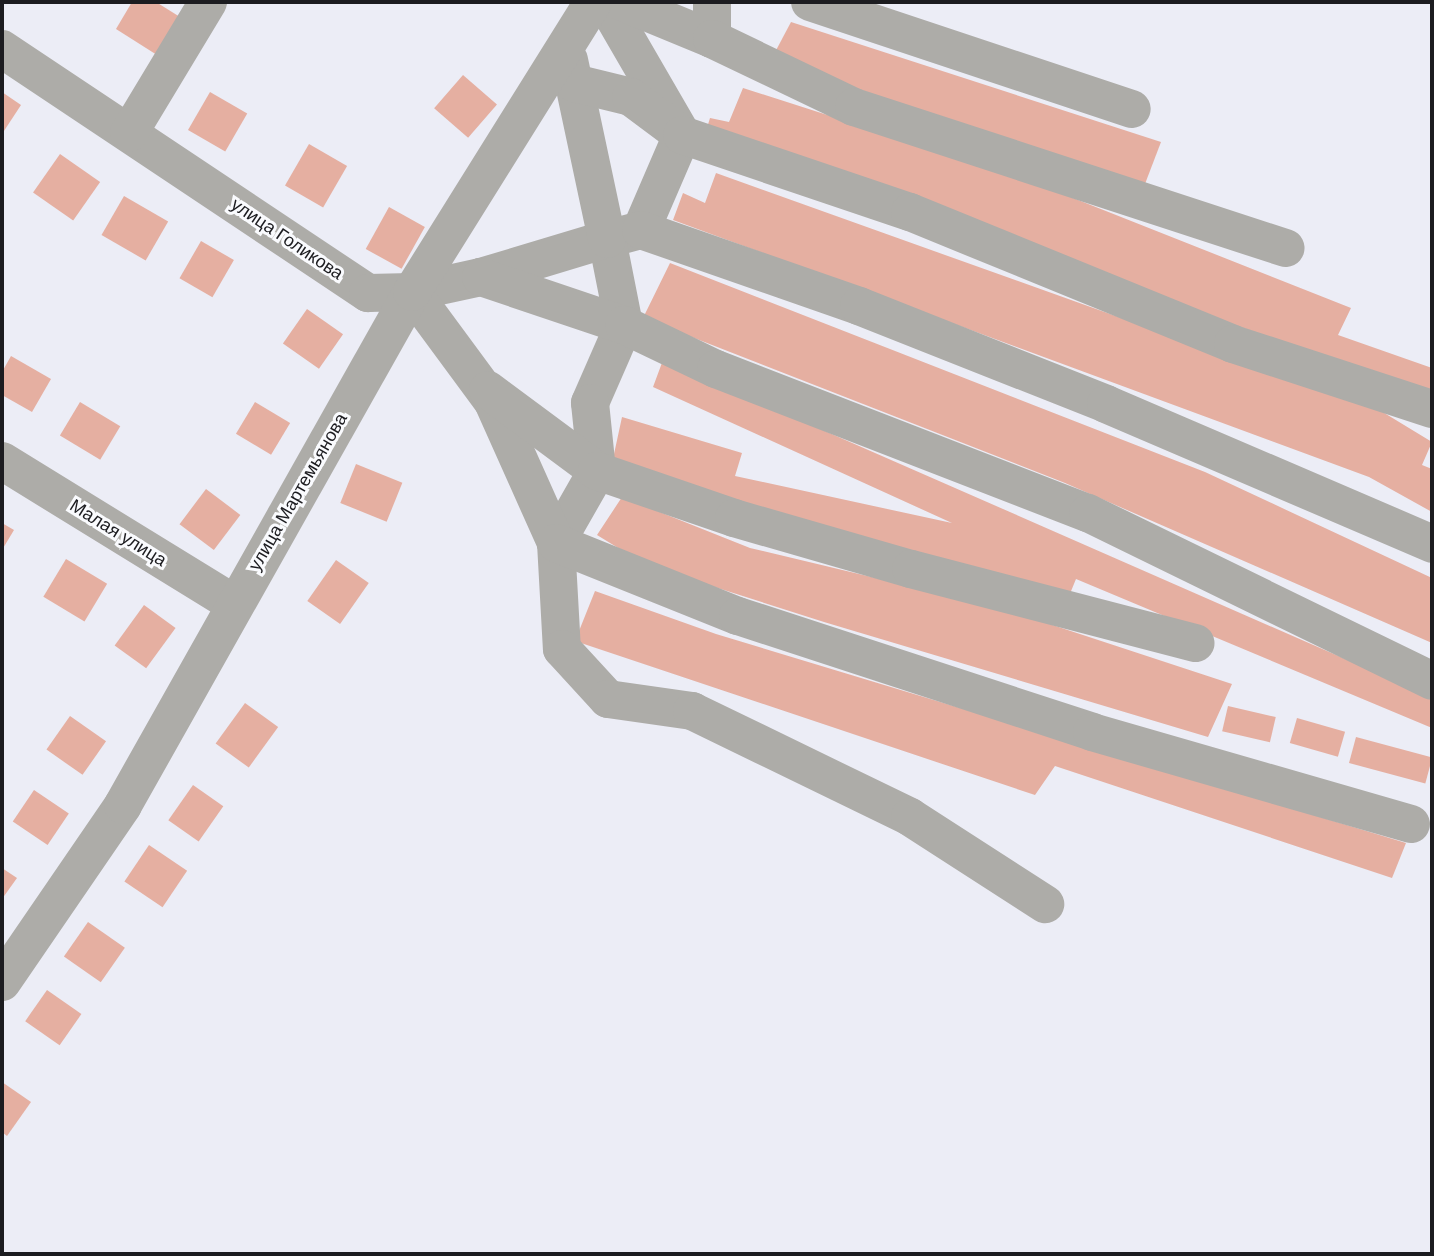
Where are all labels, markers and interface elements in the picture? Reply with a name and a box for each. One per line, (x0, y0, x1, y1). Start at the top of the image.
street label: улица Голикова (227, 194, 347, 284)
street label: улица Мартемьянова (244, 409, 352, 575)
street label: Малая улица (66, 495, 170, 571)

